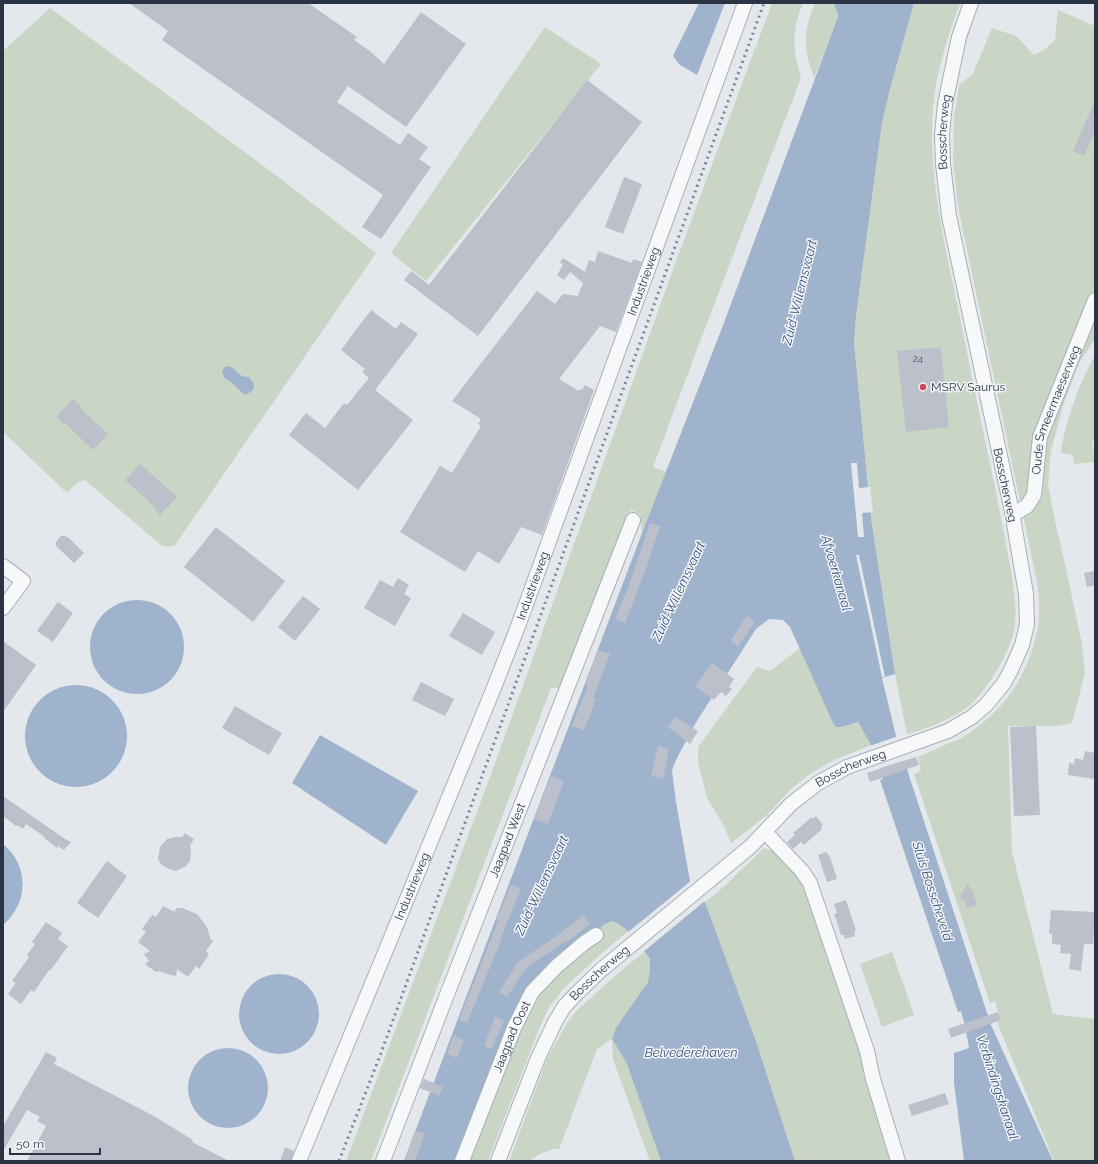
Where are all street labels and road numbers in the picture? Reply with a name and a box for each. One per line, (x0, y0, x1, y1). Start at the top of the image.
street label: Bosscherweg (935, 93, 954, 170)
street label: Industrieweg (625, 245, 663, 318)
street label: Oude Smeermaeserweg (1029, 343, 1083, 475)
street label: Bosscherweg (990, 447, 1020, 523)
street label: Industrieweg (514, 549, 552, 622)
street label: Bosscherweg (813, 747, 888, 790)
street label: Jaagpad West (487, 801, 528, 880)
street label: Industrieweg (392, 850, 432, 922)
street label: Bosscherweg (567, 943, 632, 1003)
street label: Jaagpad Oost (490, 998, 533, 1074)

